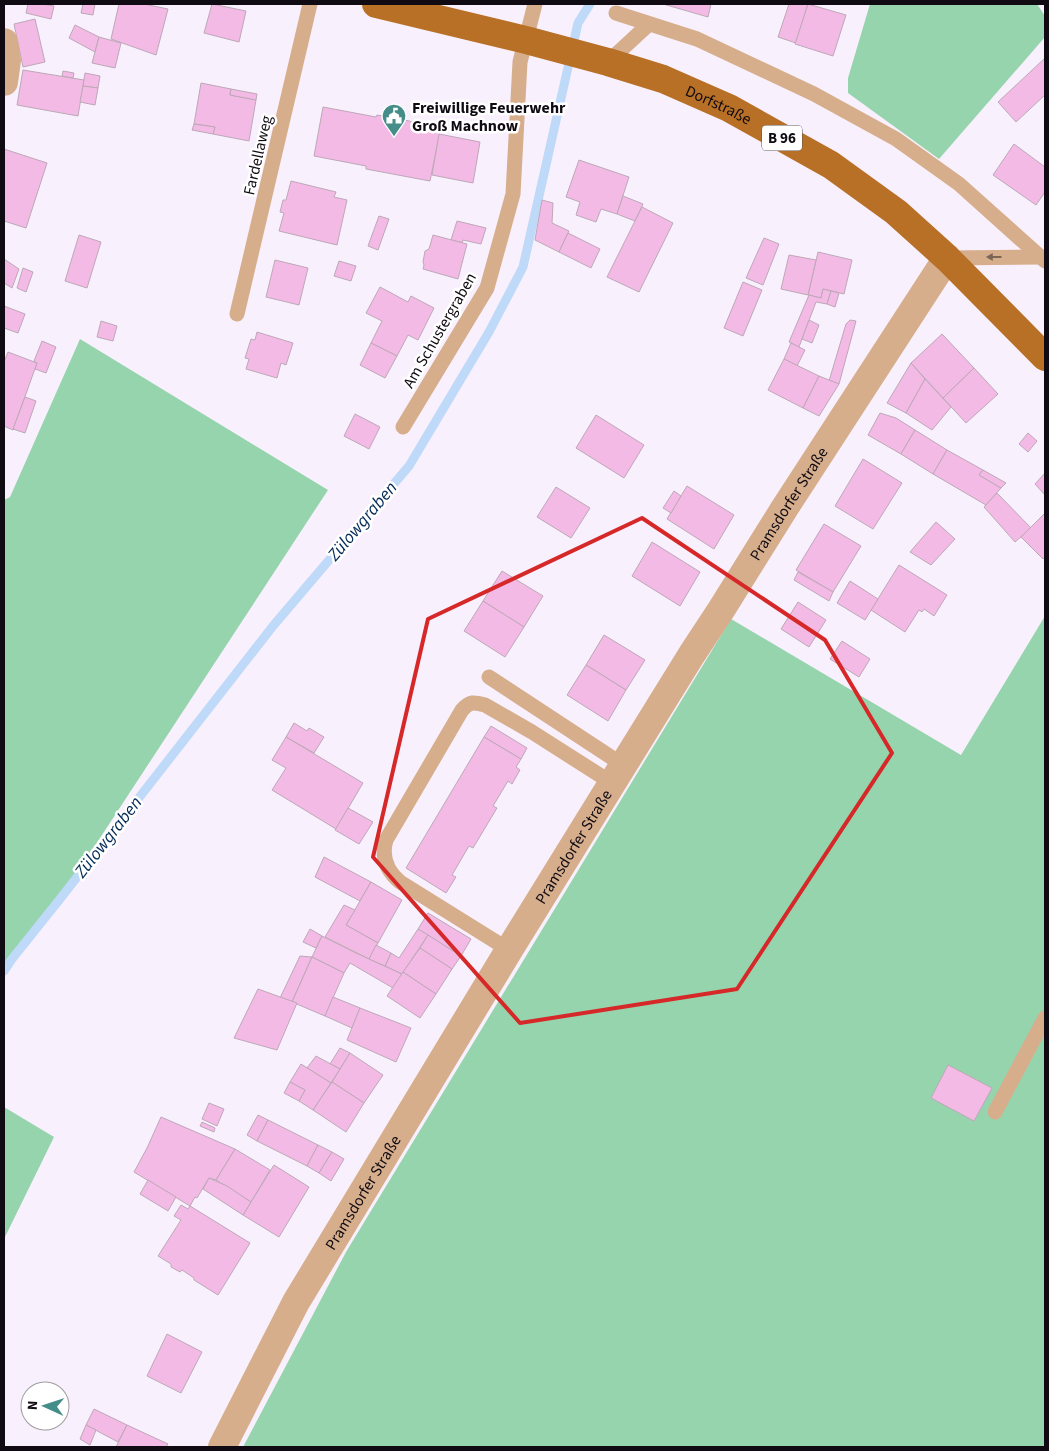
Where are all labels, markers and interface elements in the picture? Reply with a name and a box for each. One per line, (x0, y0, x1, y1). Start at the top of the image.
street label: Dorfstraße (682, 80, 755, 131)
place label: Freiwillige Feuerwehr Groß Machnow (412, 97, 566, 137)
public building icon: Freiwillige Feuerwehr Groß Machnow (381, 103, 407, 137)
street label: Fardellaweg (238, 113, 278, 197)
road number: B 96 (762, 126, 802, 150)
one-way arrow (986, 253, 1002, 261)
street label: Am Schustergraben (398, 269, 482, 392)
street label: Pramsdorfer Straße (745, 443, 834, 565)
water label: Zülowgraben (321, 476, 403, 567)
street label: Pramsdorfer Straße (530, 786, 618, 908)
water label: Zülowgraben (68, 791, 148, 884)
street label: Pramsdorfer Straße (320, 1131, 407, 1254)
north arrow (20, 1381, 70, 1431)
text: N (23, 1400, 43, 1411)

